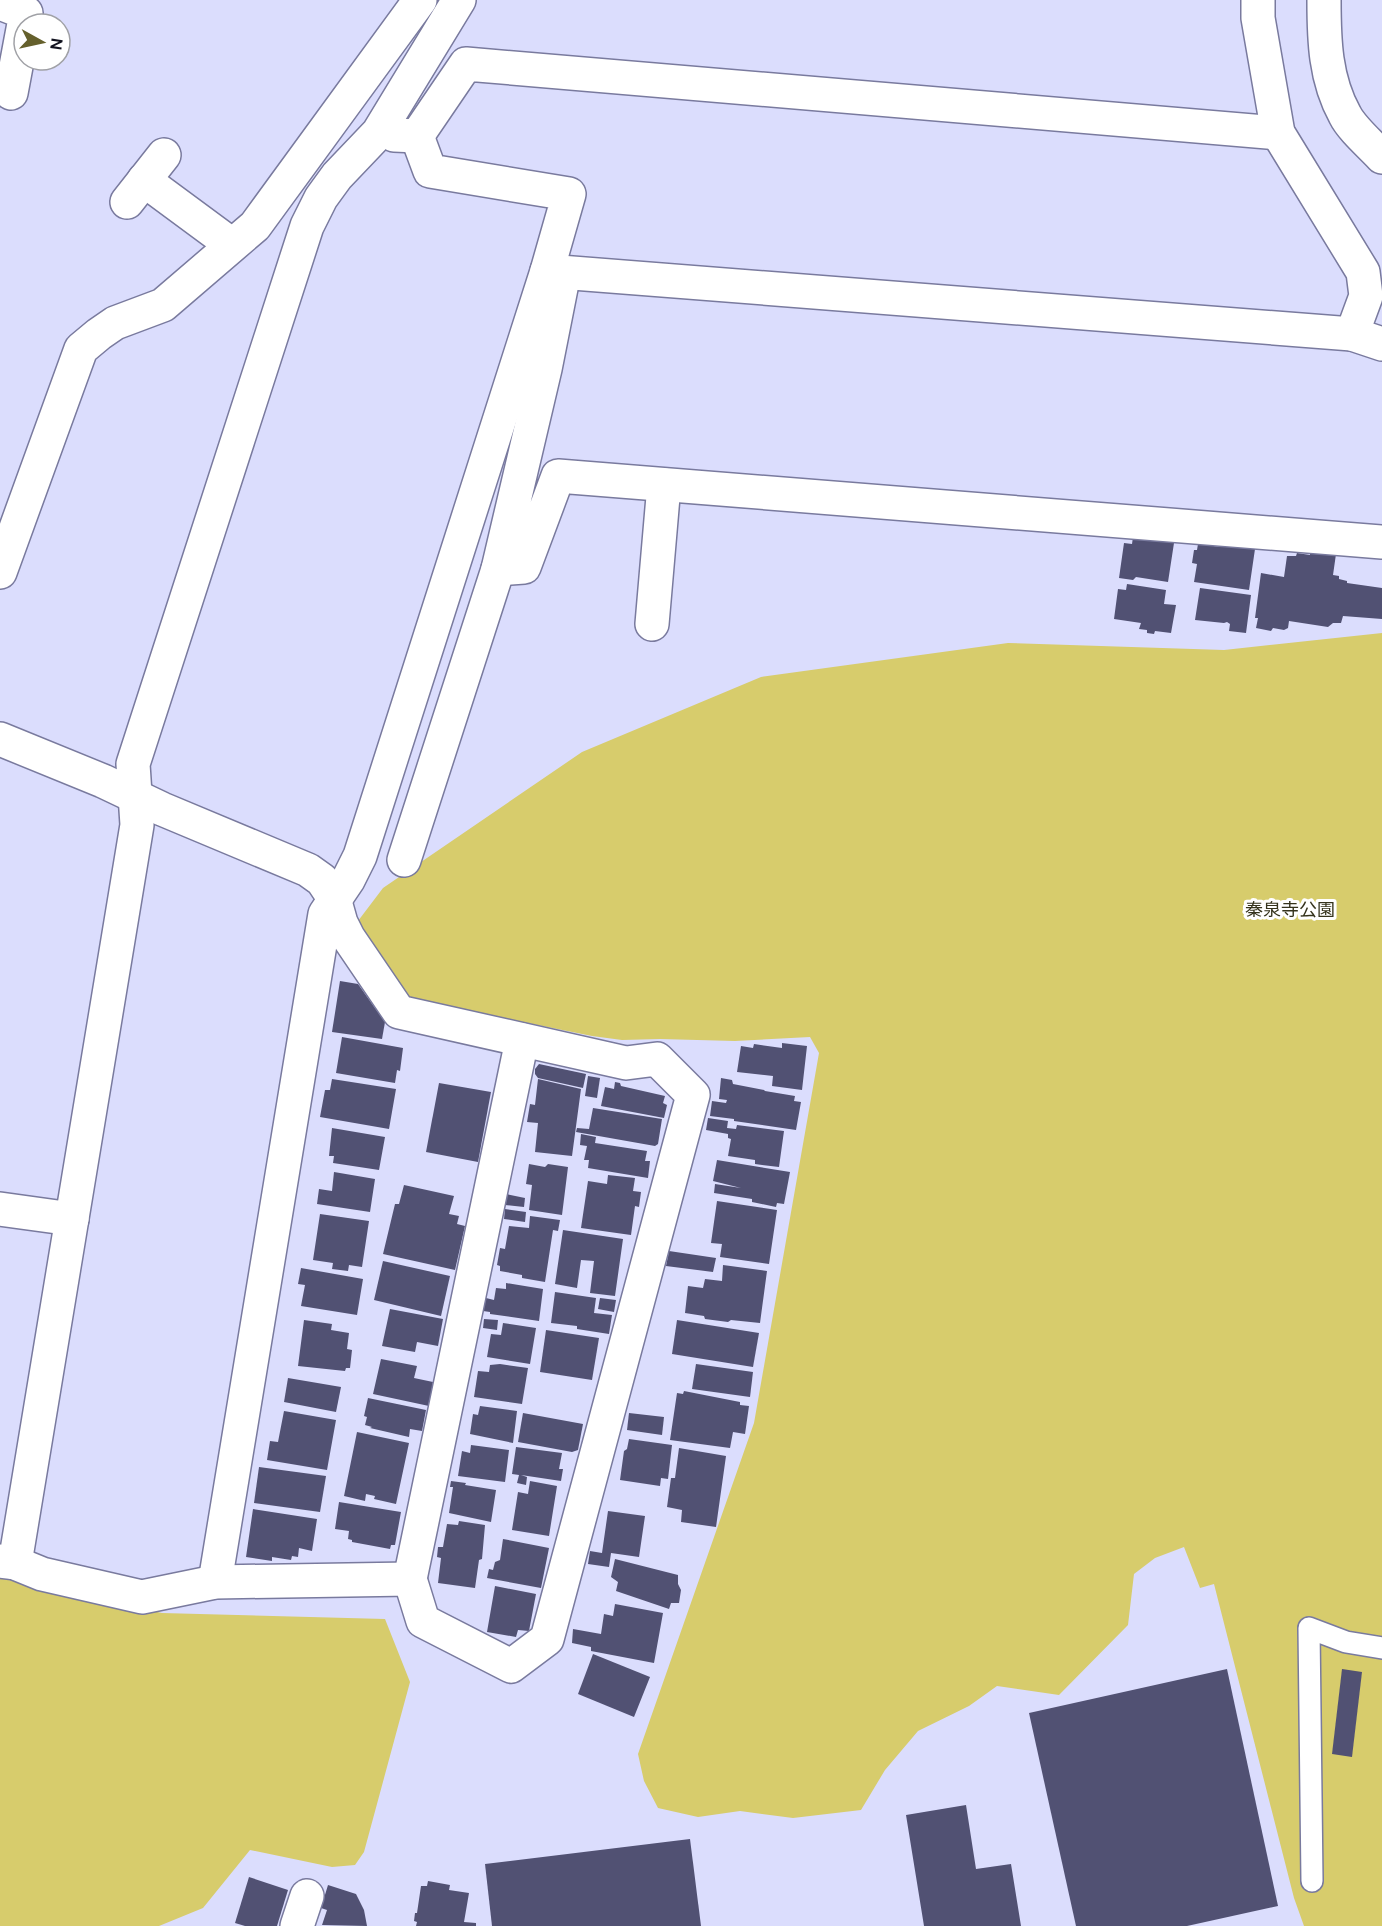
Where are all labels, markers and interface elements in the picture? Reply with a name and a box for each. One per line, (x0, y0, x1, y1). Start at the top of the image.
north arrow (12, 12, 72, 72)
text: N (45, 37, 68, 51)
park label: 秦泉寺公園 (1245, 898, 1335, 922)

